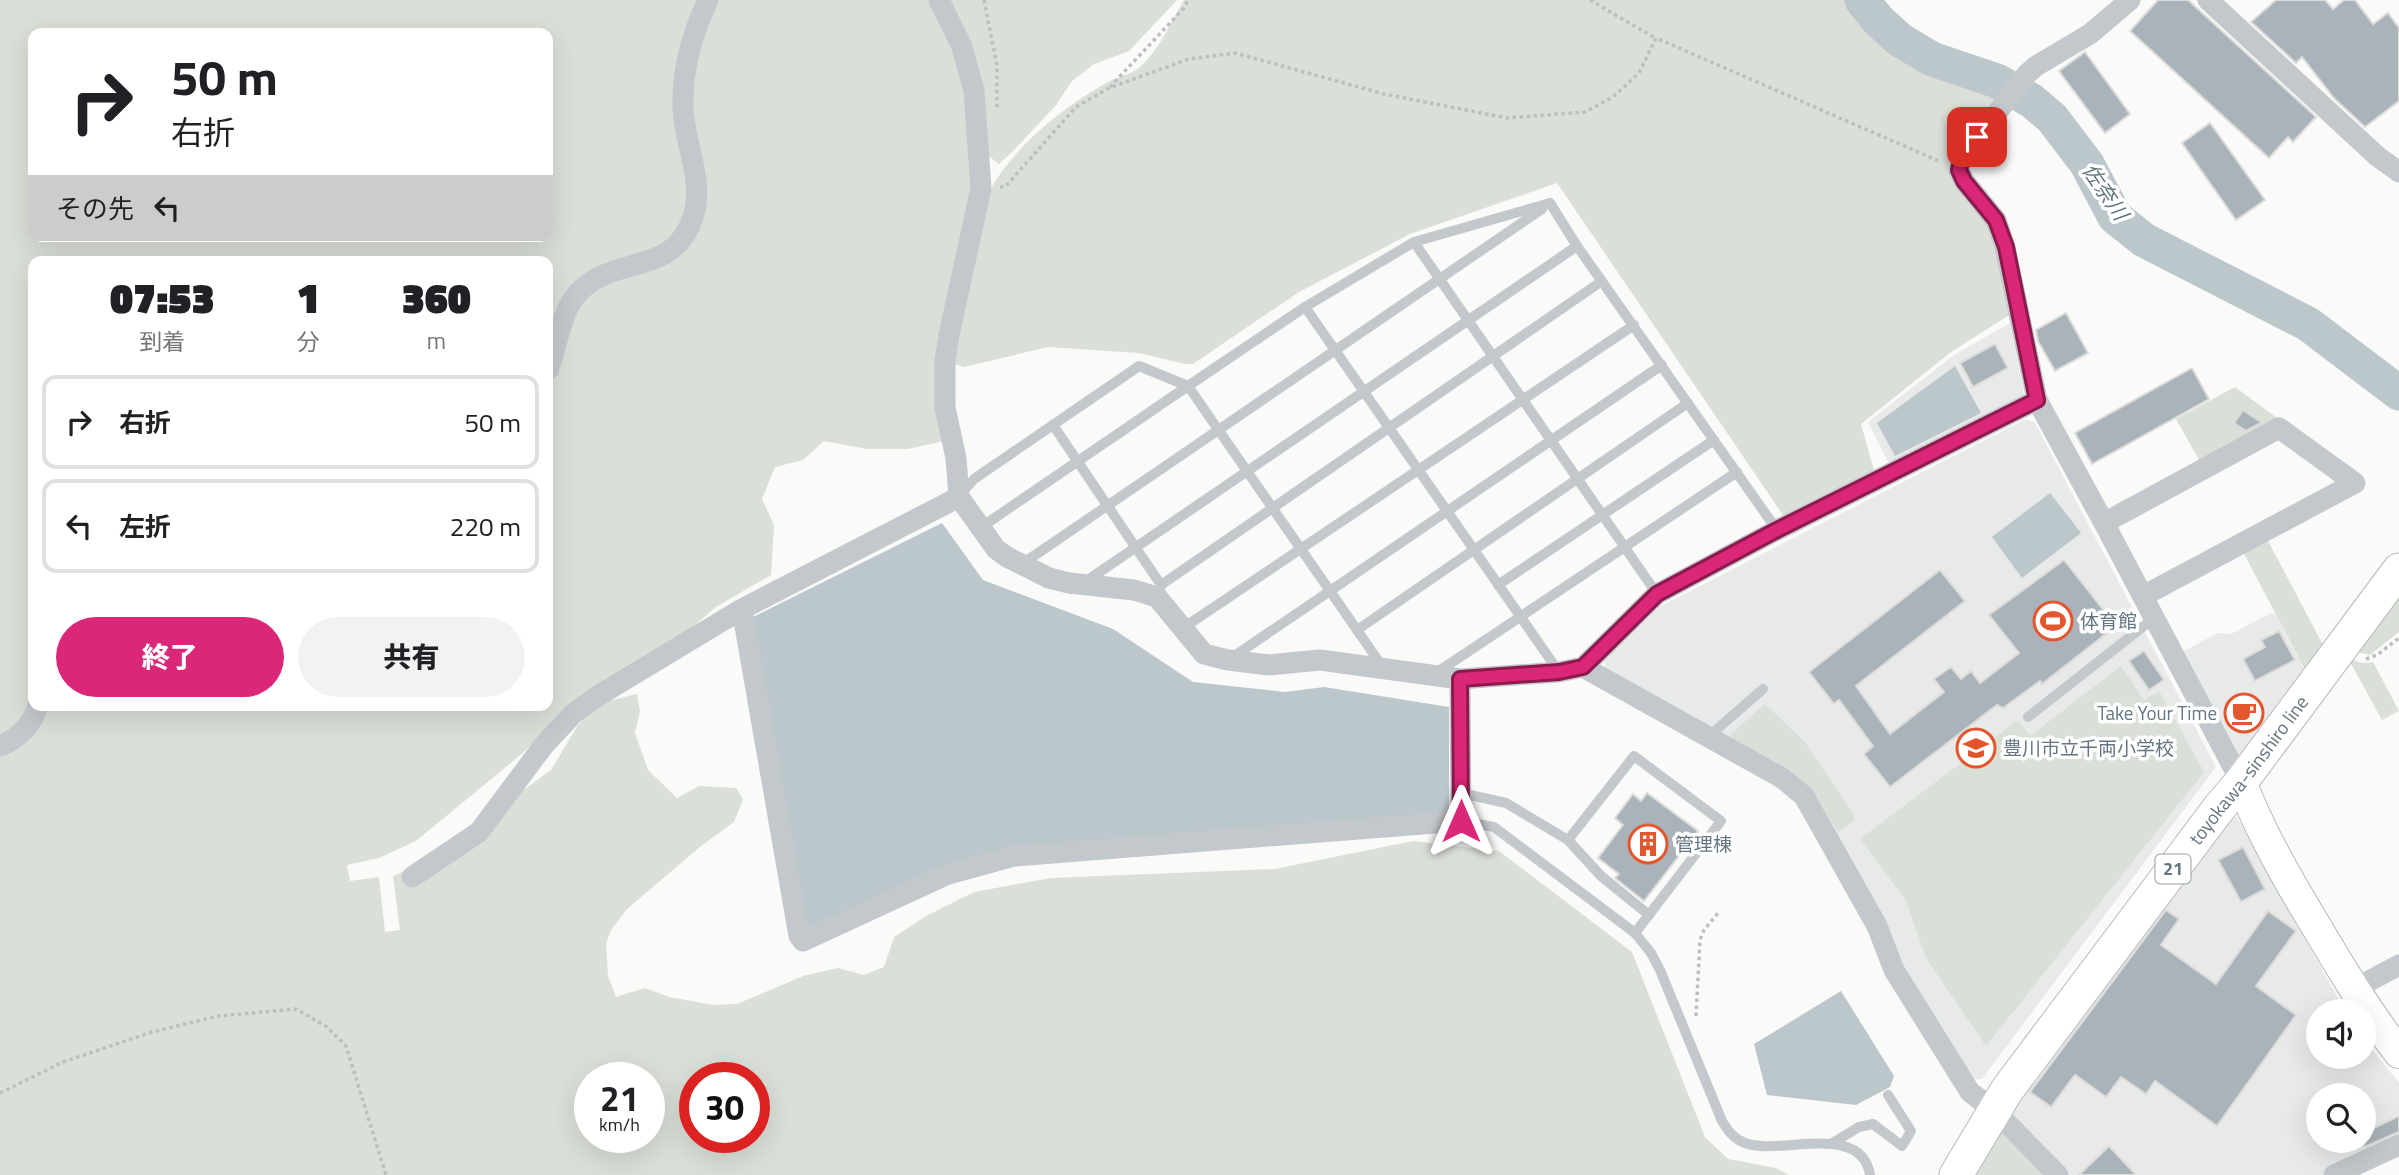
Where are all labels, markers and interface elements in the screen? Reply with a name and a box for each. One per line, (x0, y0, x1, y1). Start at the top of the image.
text: 50 m (171, 39, 278, 114)
icon: right (56, 56, 147, 147)
pin (1947, 107, 2007, 167)
text: 右折 (171, 108, 235, 156)
icon: arrive (1958, 118, 1996, 156)
water label: 佐奈川 (2075, 156, 2138, 228)
text: その先 (56, 189, 134, 228)
icon: left (148, 189, 186, 227)
text: 07:53 (110, 265, 215, 329)
text: 1 (297, 265, 320, 329)
text: 360 (402, 265, 471, 329)
text: m (427, 323, 446, 358)
text: 到着 (139, 324, 185, 359)
text: 分 (297, 324, 320, 359)
icon: right (60, 403, 98, 441)
text: 右折 (119, 403, 171, 442)
text: 50 m (464, 403, 521, 442)
icon: left (60, 507, 98, 545)
text: 左折 (119, 507, 171, 546)
text: 220 m (450, 507, 521, 546)
sports icon: 体育館 (2032, 600, 2074, 642)
place label: 体育館 (2080, 606, 2137, 635)
button: 終了 (56, 617, 284, 697)
button: 共有 (298, 617, 525, 697)
street label: toyokawa-sinshiro line (2181, 689, 2315, 851)
cafe icon: Take Your Time (2223, 692, 2265, 734)
place label: Take Your Time (2097, 698, 2217, 727)
school or university icon: 豊川市立千両小学校 (1955, 727, 1997, 769)
place label: 豊川市立千両小学校 (2003, 733, 2174, 762)
position arrow (1424, 784, 1498, 858)
building icon: 管理棟 (1627, 823, 1669, 865)
place label: 管理棟 (1675, 829, 1732, 858)
road number: 21 (2156, 854, 2190, 884)
map controls (2306, 999, 2376, 1153)
button: sound (2306, 999, 2376, 1069)
speed limit sign: 30 (679, 1062, 770, 1153)
text: 21 (600, 1071, 639, 1125)
button: search (2306, 1083, 2376, 1153)
text: km/h (599, 1111, 640, 1138)

